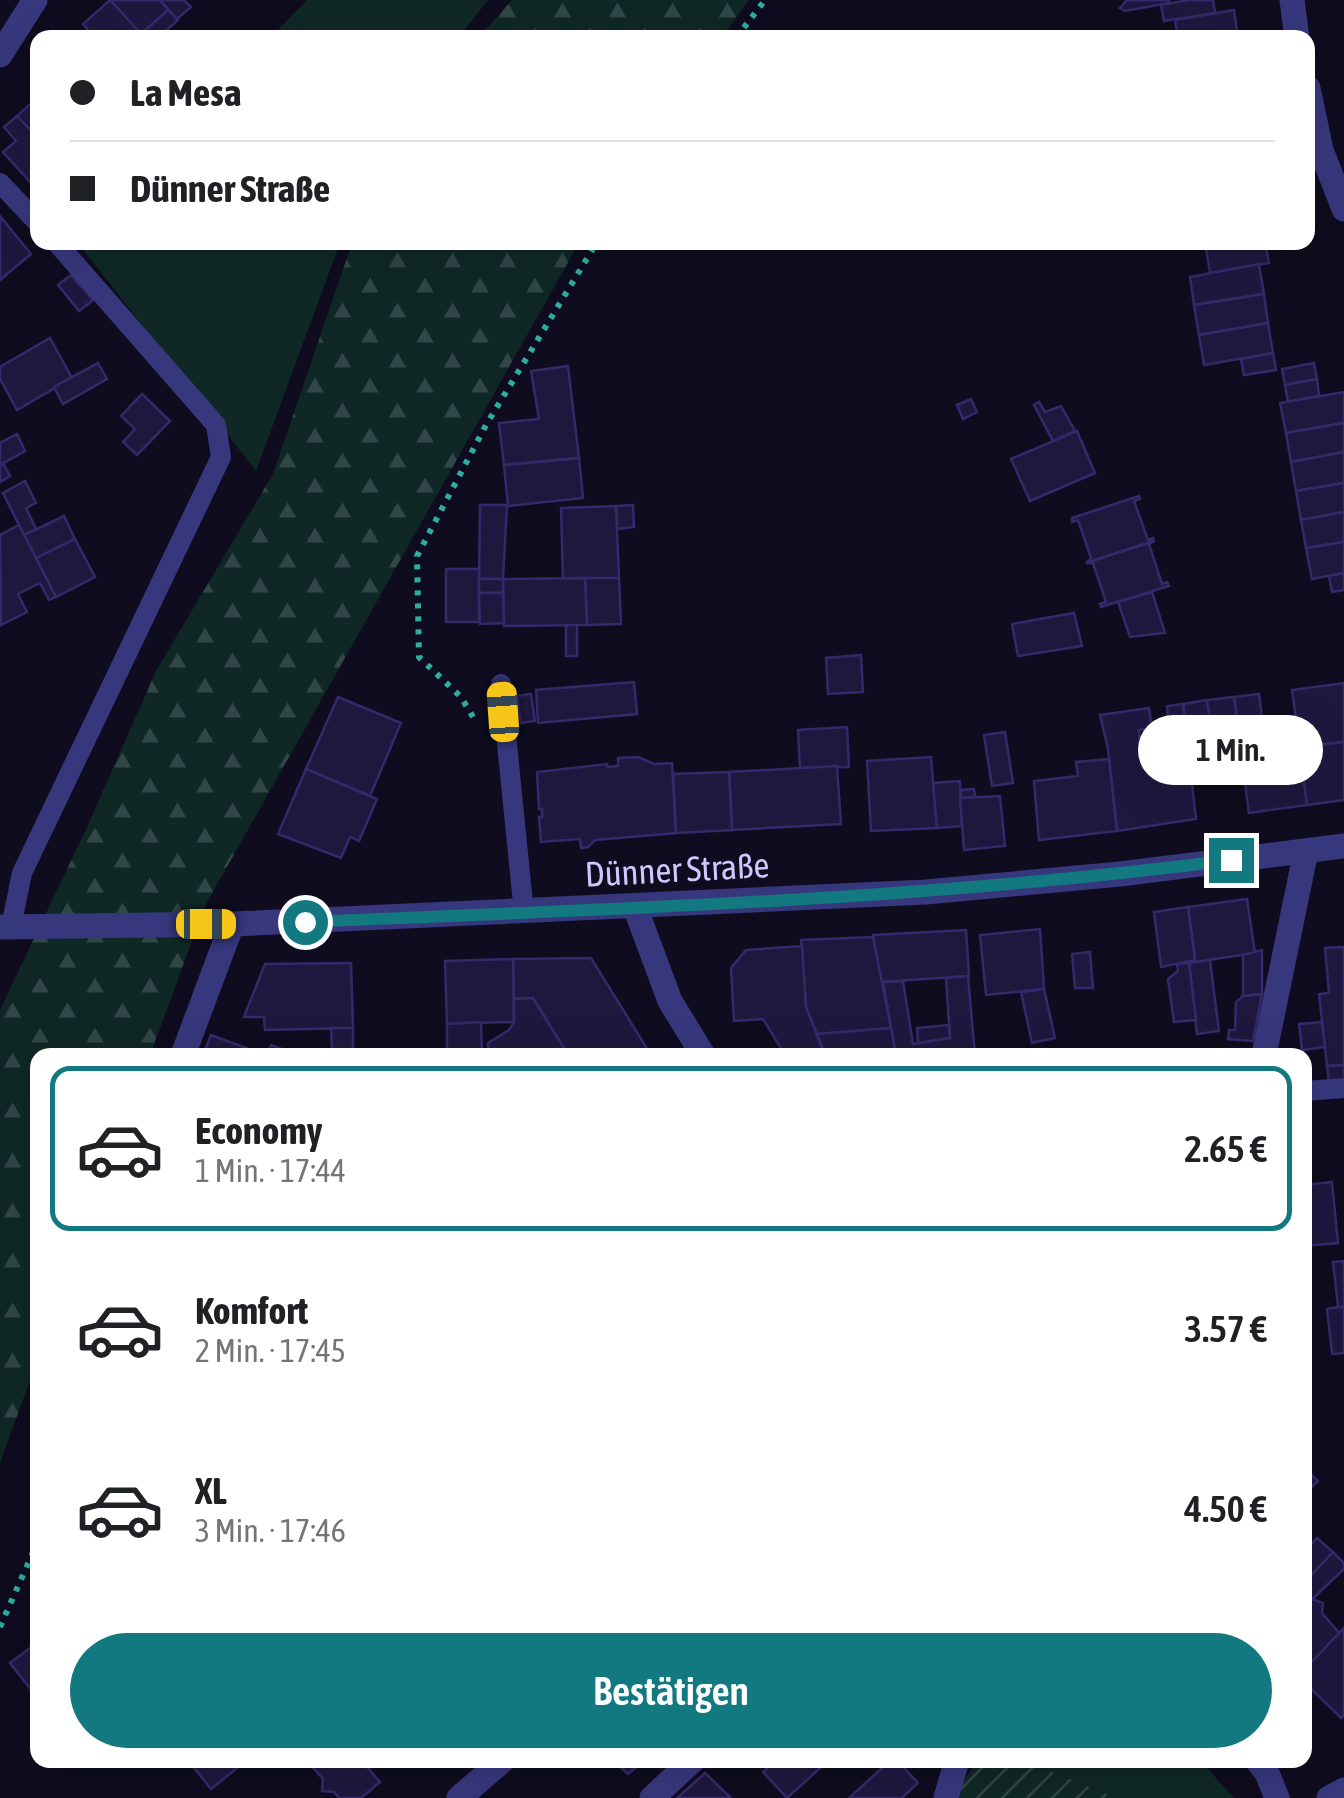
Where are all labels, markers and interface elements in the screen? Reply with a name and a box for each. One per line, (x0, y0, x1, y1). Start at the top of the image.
text: La Mesa (130, 71, 241, 114)
text: Dünner Straße (130, 167, 330, 210)
car (486, 681, 520, 743)
callout: 1 Min. (1138, 715, 1324, 785)
text: 1 Min. (1196, 731, 1265, 768)
route end (1209, 838, 1254, 883)
street label: Dünner Straße (584, 844, 770, 894)
route start (283, 900, 328, 945)
car (176, 909, 236, 939)
icon: car (75, 1104, 165, 1194)
text: Economy (195, 1109, 322, 1152)
text: 2.65 € (1184, 1127, 1267, 1170)
text: 1 Min. · 17:44 (195, 1152, 346, 1189)
icon: car (75, 1284, 165, 1374)
text: Komfort (195, 1289, 308, 1332)
text: 3.57 € (1184, 1307, 1267, 1350)
text: 2 Min. · 17:45 (195, 1332, 346, 1369)
icon: car (75, 1464, 165, 1554)
text: XL (195, 1469, 227, 1512)
text: 4.50 € (1184, 1487, 1267, 1530)
text: 3 Min. · 17:46 (195, 1512, 346, 1549)
button: Bestätigen (70, 1633, 1272, 1748)

